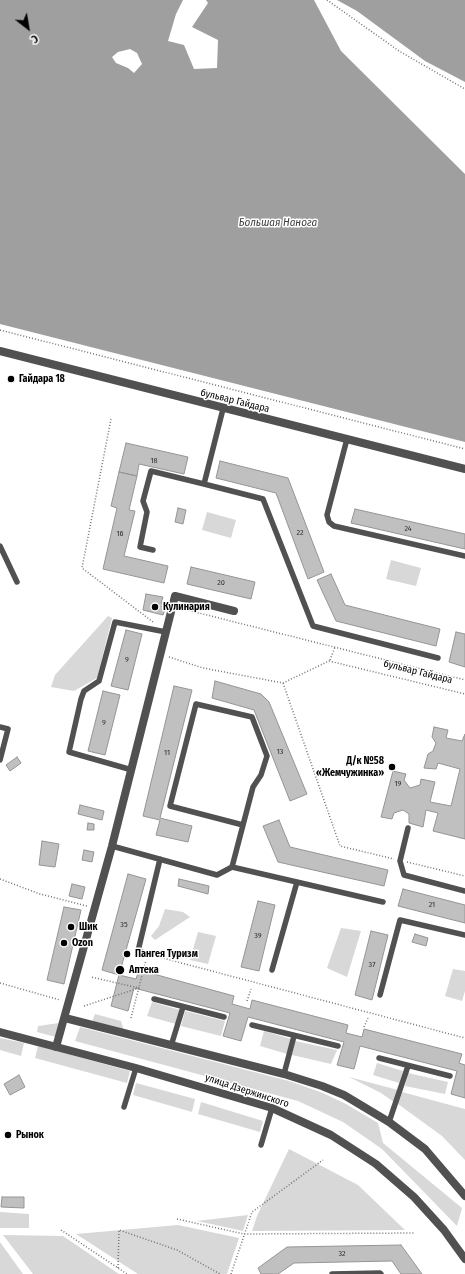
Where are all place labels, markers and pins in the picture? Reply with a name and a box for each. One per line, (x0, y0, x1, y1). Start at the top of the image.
place label: Гайдара 18 (19, 373, 65, 385)
marker: Гайдара 18 (6, 374, 16, 384)
place label: Кулинария (163, 601, 210, 613)
marker: Кулинария (150, 602, 160, 612)
place label: Д/к №58 «Жемчужинка» (316, 755, 384, 778)
marker: Д/к №58 «Жемчужинка» (387, 762, 397, 772)
place label: Шик (79, 921, 98, 933)
marker: Шик (66, 922, 76, 932)
place label: Ozon (72, 937, 93, 949)
marker: Ozon (59, 938, 69, 948)
place label: Пангея Туризм (135, 948, 198, 960)
marker: Пангея Туризм (122, 949, 132, 959)
marker: Аптека (114, 964, 126, 976)
place label: Аптека (129, 964, 159, 976)
place label: Рынок (16, 1129, 44, 1141)
marker: Рынок (3, 1130, 13, 1140)

